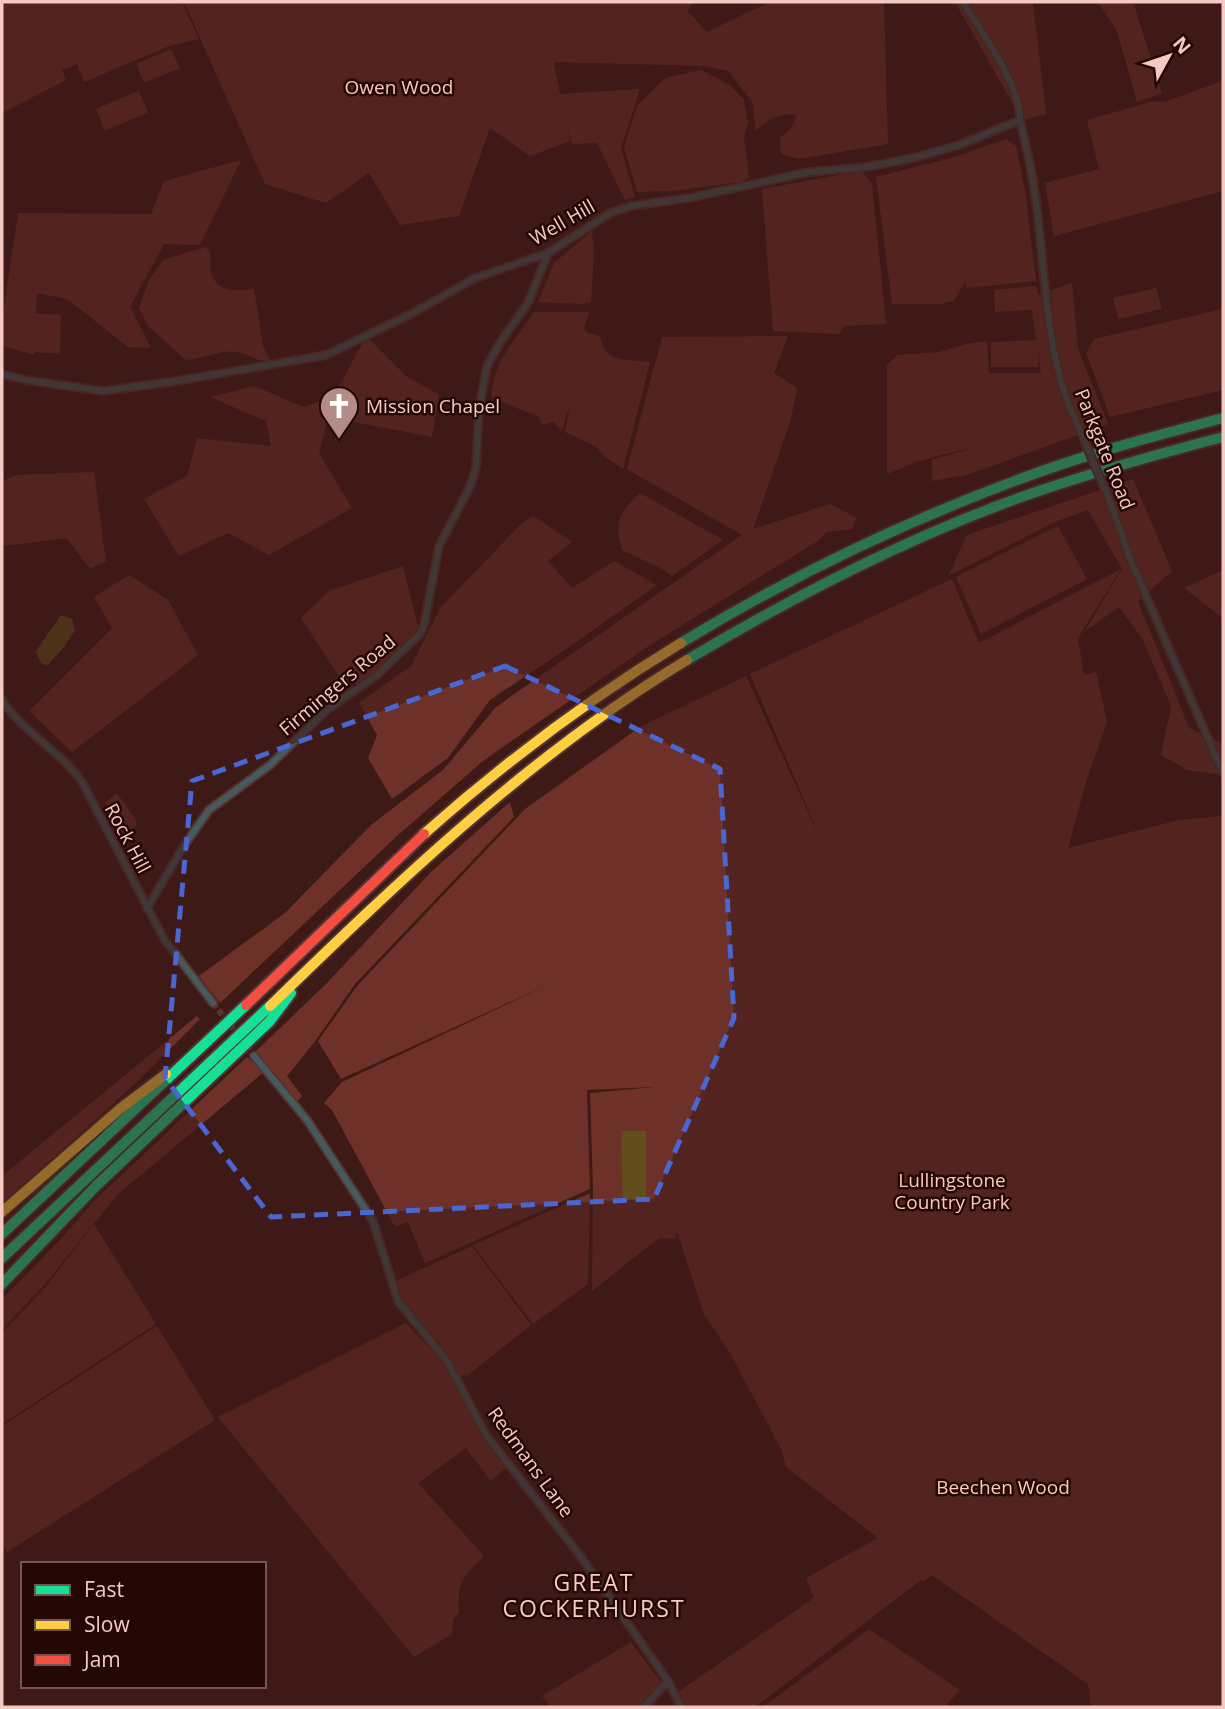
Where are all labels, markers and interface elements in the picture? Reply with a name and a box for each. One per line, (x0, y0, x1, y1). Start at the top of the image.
north arrow (1134, 21, 1204, 91)
text: N (1167, 31, 1197, 59)
park label: Owen Wood (345, 74, 453, 100)
street label: Well Hill (525, 193, 599, 251)
church icon: Mission Chapel (318, 385, 360, 440)
street label: Parkgate Road (1069, 385, 1141, 513)
place label: Mission Chapel (366, 393, 500, 419)
street label: Firmingers Road (273, 629, 401, 741)
street label: Rock Hill (99, 799, 157, 877)
park label: Lullingstone Country Park (894, 1167, 1010, 1215)
street label: Redmans Lane (482, 1402, 580, 1522)
park label: Beechen Wood (936, 1474, 1070, 1500)
legend (21, 1562, 266, 1688)
district label: GREAT COCKERHURST (502, 1566, 686, 1624)
text: Fast (84, 1575, 124, 1603)
text: Slow (84, 1610, 130, 1638)
text: Jam (82, 1645, 121, 1673)

